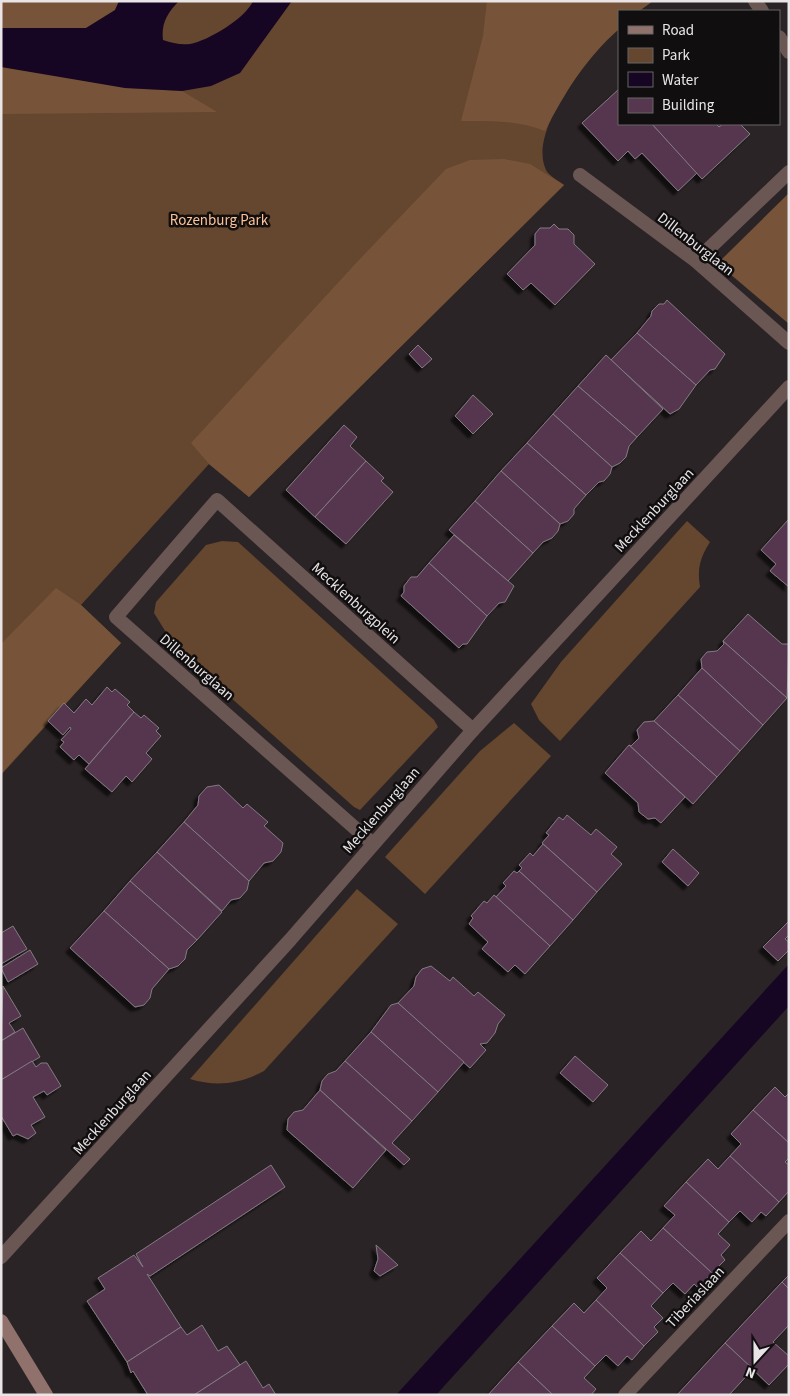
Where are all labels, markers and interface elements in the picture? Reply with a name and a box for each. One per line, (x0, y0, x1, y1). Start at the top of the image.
legend (618, 10, 780, 125)
text: Road (662, 20, 694, 41)
text: Park (662, 45, 691, 66)
text: Water (662, 70, 699, 91)
text: Building (662, 95, 715, 116)
street label: Dillenburglaan (653, 208, 739, 281)
park label: Rozenburg Park (170, 210, 269, 231)
street label: Mecklenburglaan (610, 464, 699, 557)
street label: Mecklenburgplein (307, 558, 405, 649)
street label: Dillenburglaan (155, 629, 238, 706)
street label: Mecklenburglaan (338, 763, 425, 858)
street label: Mecklenburglaan (68, 1065, 156, 1160)
street label: Tiberiaslaan (661, 1262, 729, 1333)
north arrow (730, 1336, 780, 1386)
text: N (743, 1361, 759, 1383)

